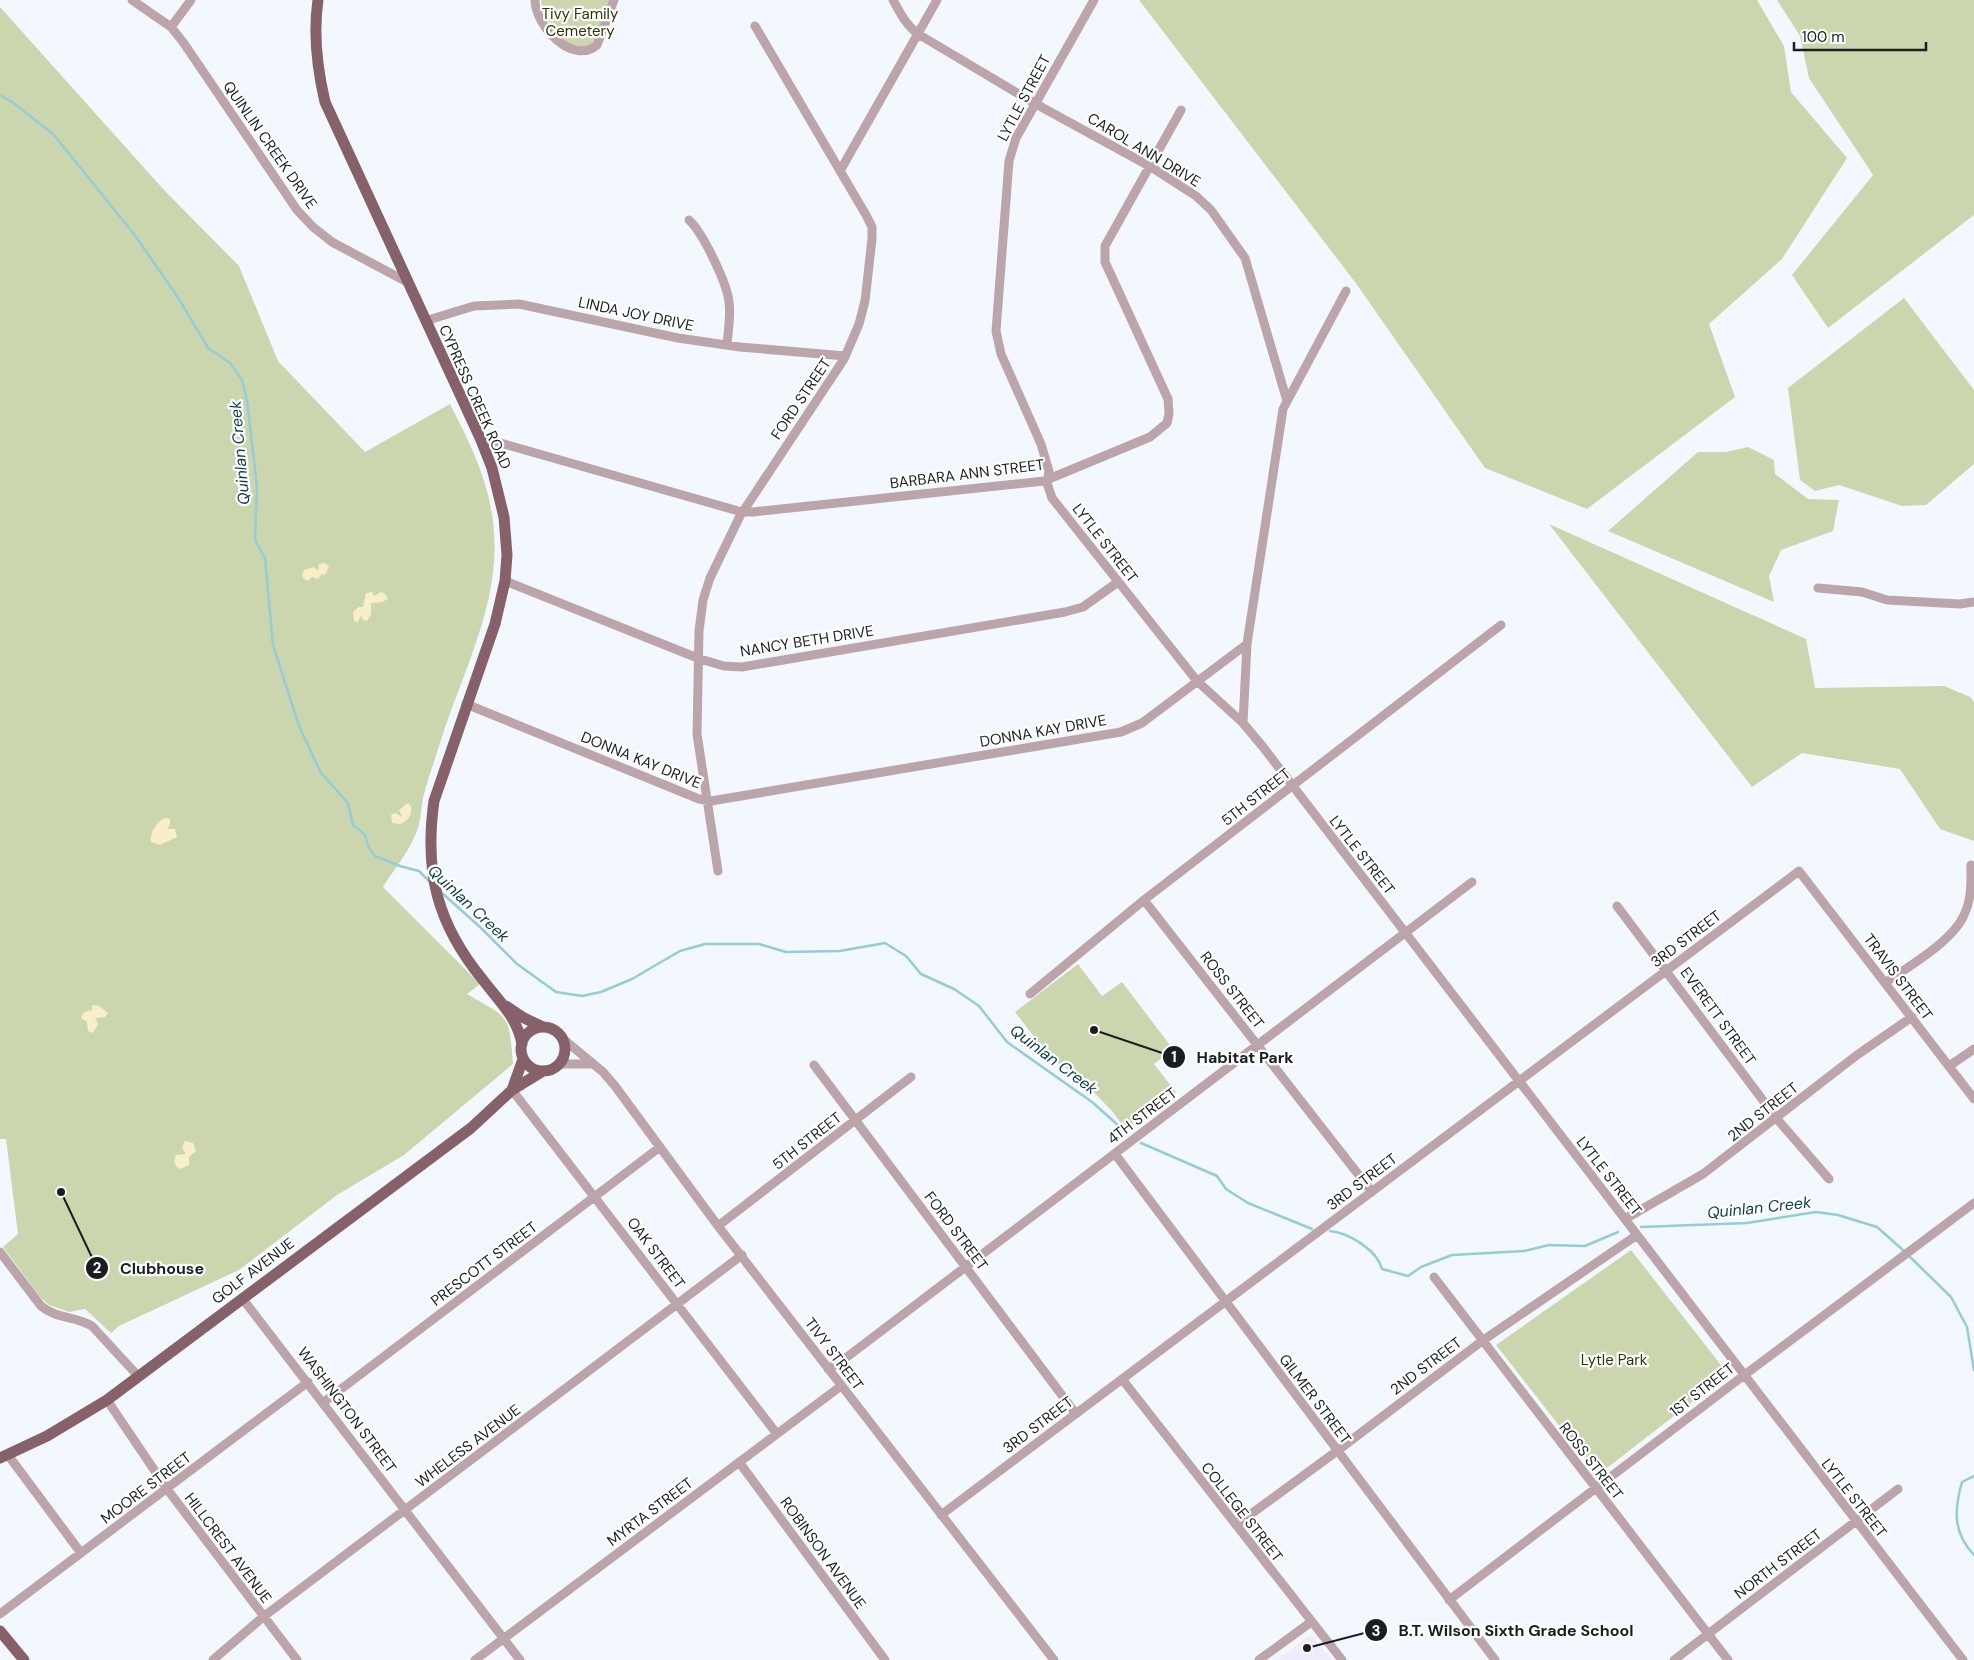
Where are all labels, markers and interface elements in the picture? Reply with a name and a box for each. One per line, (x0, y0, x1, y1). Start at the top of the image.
park label: Tivy Family Cemetery (542, 4, 619, 41)
scale bar (1794, 20, 1926, 52)
text: 100 m (1802, 27, 1845, 47)
street label: LYTLE STREET (993, 51, 1055, 145)
street label: QUINLIN CREEK DRIVE (218, 77, 322, 213)
street label: CAROL ANN DRIVE (1084, 108, 1204, 192)
street label: LINDA JOY DRIVE (576, 292, 696, 336)
street label: CYPRESS CREEK ROAD (434, 322, 516, 472)
street label: FORD STREET (766, 354, 836, 444)
water label: Quinlan Creek (224, 399, 255, 506)
street label: BARBARA ANN STREET (889, 455, 1045, 493)
street label: LYTLE STREET (1068, 499, 1142, 587)
street label: NANCY BETH DRIVE (739, 621, 875, 661)
street label: DONNA KAY DRIVE (978, 710, 1108, 752)
street label: DONNA KAY DRIVE (578, 727, 704, 793)
street label: 5TH STREET (1217, 764, 1295, 830)
street label: LYTLE STREET (1325, 811, 1399, 899)
water label: Quinlan Creek (423, 860, 515, 947)
street label: 3RD STREET (1647, 906, 1725, 972)
street label: TRAVIS STREET (1859, 930, 1937, 1024)
street label: ROSS STREET (1195, 947, 1269, 1033)
street label: EVERETT STREET (1676, 963, 1760, 1069)
water label: Quinlan Creek (1006, 1020, 1102, 1100)
callout: Habitat Park (1162, 1041, 1304, 1072)
text: 1 (1171, 1047, 1177, 1067)
text: Habitat Park (1196, 1047, 1294, 1068)
street label: 2ND STREET (1724, 1078, 1802, 1146)
street label: 4TH STREET (1103, 1083, 1181, 1149)
street label: 5TH STREET (768, 1108, 846, 1174)
street label: LYTLE STREET (1572, 1132, 1646, 1220)
street label: 3RD STREET (1323, 1149, 1401, 1215)
street label: FORD STREET (920, 1187, 992, 1275)
water label: Quinlan Creek (1706, 1192, 1813, 1223)
street label: OAK STREET (623, 1213, 689, 1293)
street label: PRESCOTT STREET (427, 1217, 541, 1311)
street label: GOLF AVENUE (208, 1233, 298, 1309)
callout: Clubhouse (85, 1253, 214, 1284)
text: 2 (93, 1258, 102, 1278)
text: Clubhouse (120, 1258, 204, 1279)
street label: TIVY STREET (800, 1314, 868, 1394)
street label: 2ND STREET (1386, 1333, 1466, 1399)
street label: WASHINGTON STREET (293, 1343, 401, 1477)
street label: GILMER STREET (1275, 1350, 1355, 1448)
park label: Lytle Park (1581, 1350, 1648, 1370)
street label: 1ST STREET (1666, 1359, 1738, 1421)
street label: 3RD STREET (999, 1392, 1077, 1458)
street label: WHELESS AVENUE (411, 1400, 525, 1492)
street label: ROSS STREET (1554, 1418, 1628, 1504)
street label: MOORE STREET (97, 1447, 195, 1529)
street label: LYTLE STREET (1817, 1454, 1891, 1542)
street label: COLLEGE STREET (1197, 1458, 1287, 1566)
street label: MYRTA STREET (603, 1473, 697, 1551)
street label: HILLCREST AVENUE (180, 1489, 276, 1607)
street label: ROBINSON AVENUE (776, 1493, 870, 1613)
street label: NORTH STREET (1730, 1525, 1826, 1603)
callout: B.T. Wilson Sixth Grade School (1364, 1615, 1644, 1646)
text: B.T. Wilson Sixth Grade School (1399, 1620, 1633, 1641)
text: 3 (1371, 1621, 1381, 1641)

